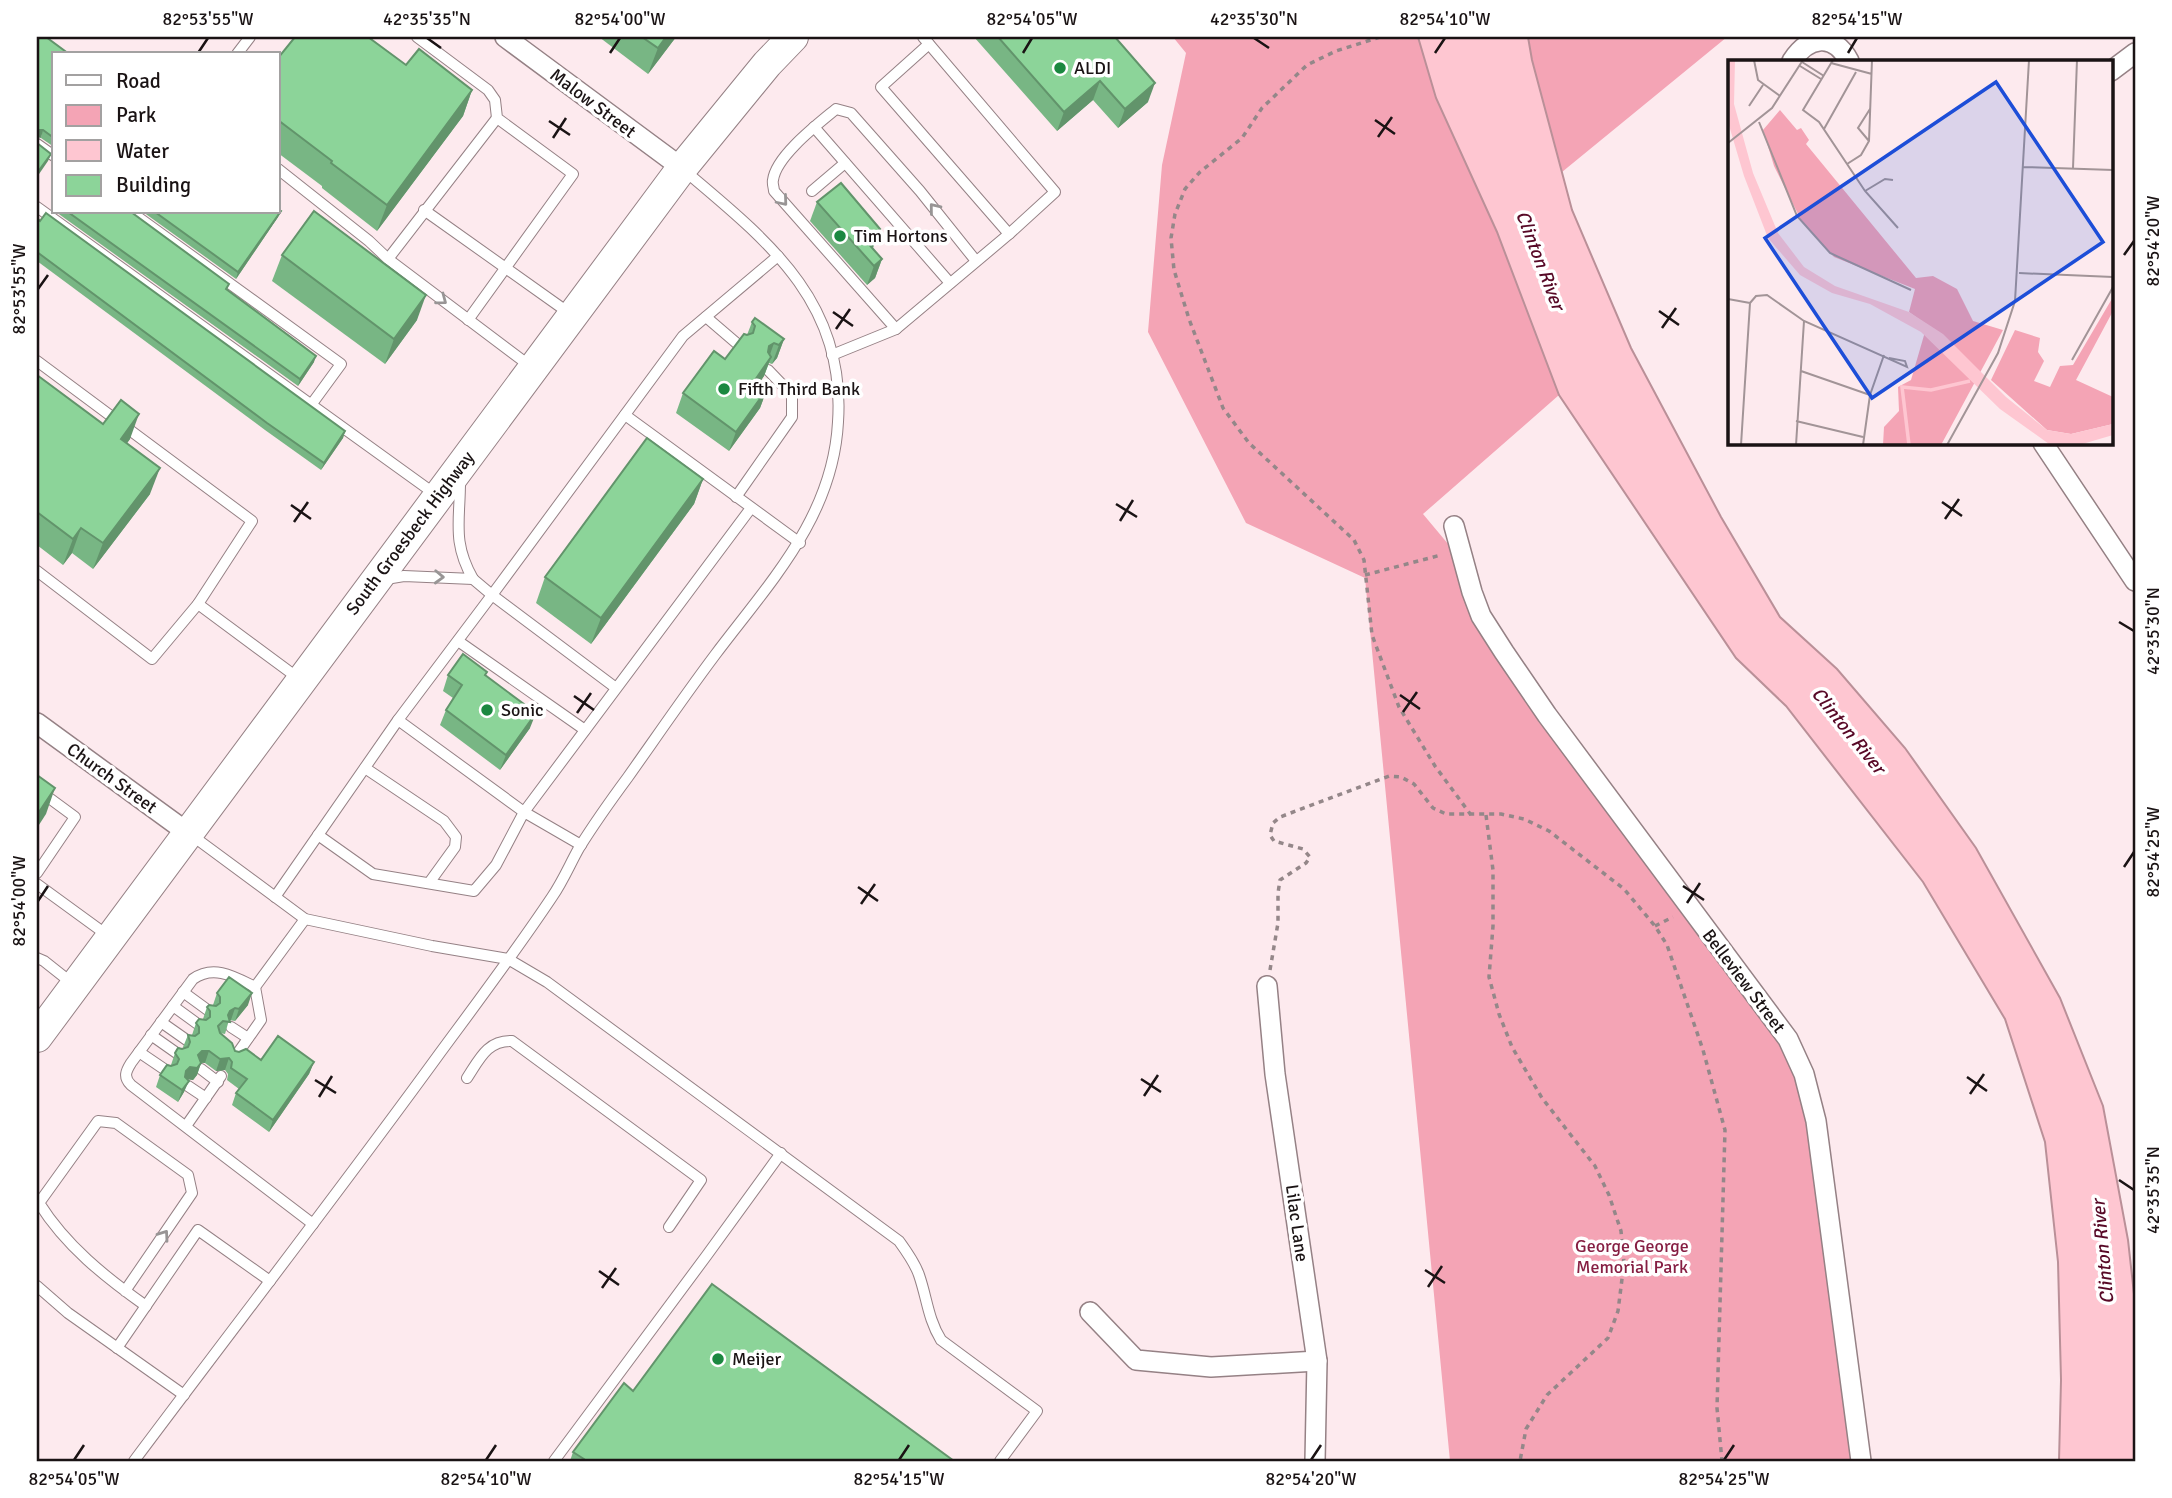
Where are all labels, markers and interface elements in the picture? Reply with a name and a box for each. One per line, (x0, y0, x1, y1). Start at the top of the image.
text: 82°53'55"W (163, 8, 253, 30)
text: 42°35'35"N (383, 8, 471, 30)
text: 82°54'00"W (575, 8, 665, 30)
text: 82°54'05"W (987, 8, 1077, 30)
text: 42°35'30"N (1210, 8, 1298, 30)
text: 82°54'10"W (1400, 8, 1490, 30)
text: 82°54'15"W (1812, 8, 1902, 30)
legend (52, 52, 280, 214)
place label: ALDI (1074, 57, 1111, 79)
marker: ALDI (1052, 60, 1068, 76)
inset map (1728, 60, 2112, 444)
street label: Malow Street (546, 64, 640, 142)
text: Road (116, 68, 161, 94)
text: Park (116, 102, 157, 128)
text: Water (116, 138, 169, 164)
text: Building (116, 172, 191, 198)
one-way arrow (775, 193, 787, 206)
text: 82°54'20"W (2142, 196, 2164, 286)
one-way arrow (929, 204, 942, 216)
water label: Clinton River (1510, 207, 1571, 316)
place label: Tim Hortons (854, 225, 948, 247)
marker: Tim Hortons (832, 228, 848, 244)
text: 82°53'55"W (8, 244, 30, 334)
one-way arrow (434, 291, 447, 304)
place label: Fifth Third Bank (738, 378, 860, 400)
marker: Fifth Third Bank (716, 381, 732, 397)
street label: South Groesbeck Highway (341, 446, 479, 619)
one-way arrow (434, 570, 445, 585)
text: 42°35'30"N (2142, 587, 2164, 675)
water label: Clinton River (1806, 682, 1892, 781)
place label: Sonic (501, 699, 544, 721)
marker: Sonic (479, 702, 495, 718)
street label: Church Street (63, 738, 161, 818)
text: 82°54'25"W (2142, 807, 2164, 897)
text: 82°54'00"W (8, 856, 30, 946)
street label: Belleview Street (1698, 925, 1790, 1037)
text: 42°35'35"N (2142, 1146, 2164, 1234)
street label: Lilac Lane (1281, 1183, 1313, 1263)
water label: Clinton River (2086, 1196, 2120, 1305)
one-way arrow (156, 1230, 168, 1243)
park label: George George Memorial Park (1575, 1235, 1689, 1278)
place label: Meijer (732, 1348, 781, 1370)
marker: Meijer (710, 1351, 726, 1367)
text: 82°54'05"W (29, 1468, 119, 1490)
text: 82°54'10"W (441, 1468, 531, 1490)
text: 82°54'15"W (854, 1468, 944, 1490)
text: 82°54'20"W (1266, 1468, 1356, 1490)
text: 82°54'25"W (1679, 1468, 1769, 1490)

